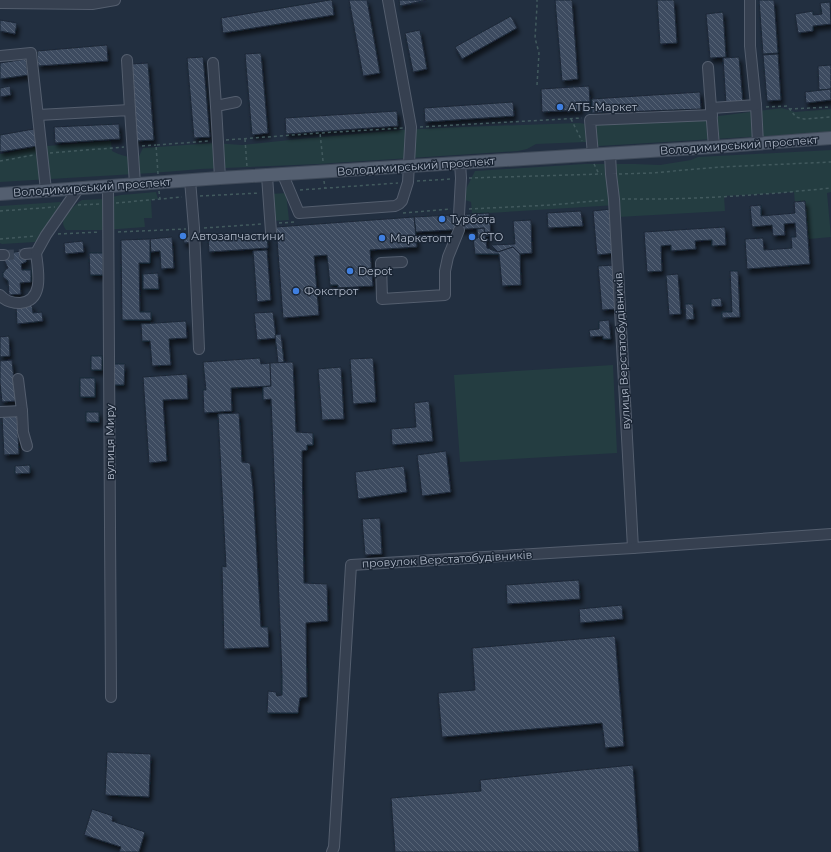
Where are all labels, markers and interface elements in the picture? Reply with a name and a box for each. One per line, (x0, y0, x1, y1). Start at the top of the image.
place label: АТБ-Маркет (568, 100, 638, 114)
marker: АТБ-Маркет (555, 102, 565, 112)
street label: Володимирський проспект (660, 132, 819, 158)
street label: Володимирський проспект (337, 153, 496, 179)
street label: Володимирський проспект (13, 174, 172, 200)
place label: Турбота (450, 212, 495, 226)
marker: Турбота (437, 214, 447, 224)
place label: Автозапчастини (191, 229, 284, 243)
place label: СТО (480, 230, 503, 244)
marker: Автозапчастини (178, 231, 188, 241)
place label: Маркетопт (390, 231, 453, 245)
marker: СТО (467, 232, 477, 242)
marker: Маркетопт (377, 233, 387, 243)
place label: Depot (358, 264, 393, 278)
marker: Depot (345, 266, 355, 276)
street label: вулиця Верстатобудівників (611, 272, 633, 430)
place label: Фокстрот (304, 284, 359, 298)
marker: Фокстрот (291, 286, 301, 296)
street label: вулиця Миру (103, 403, 117, 480)
street label: провулок Верстатобудівників (361, 548, 533, 570)

